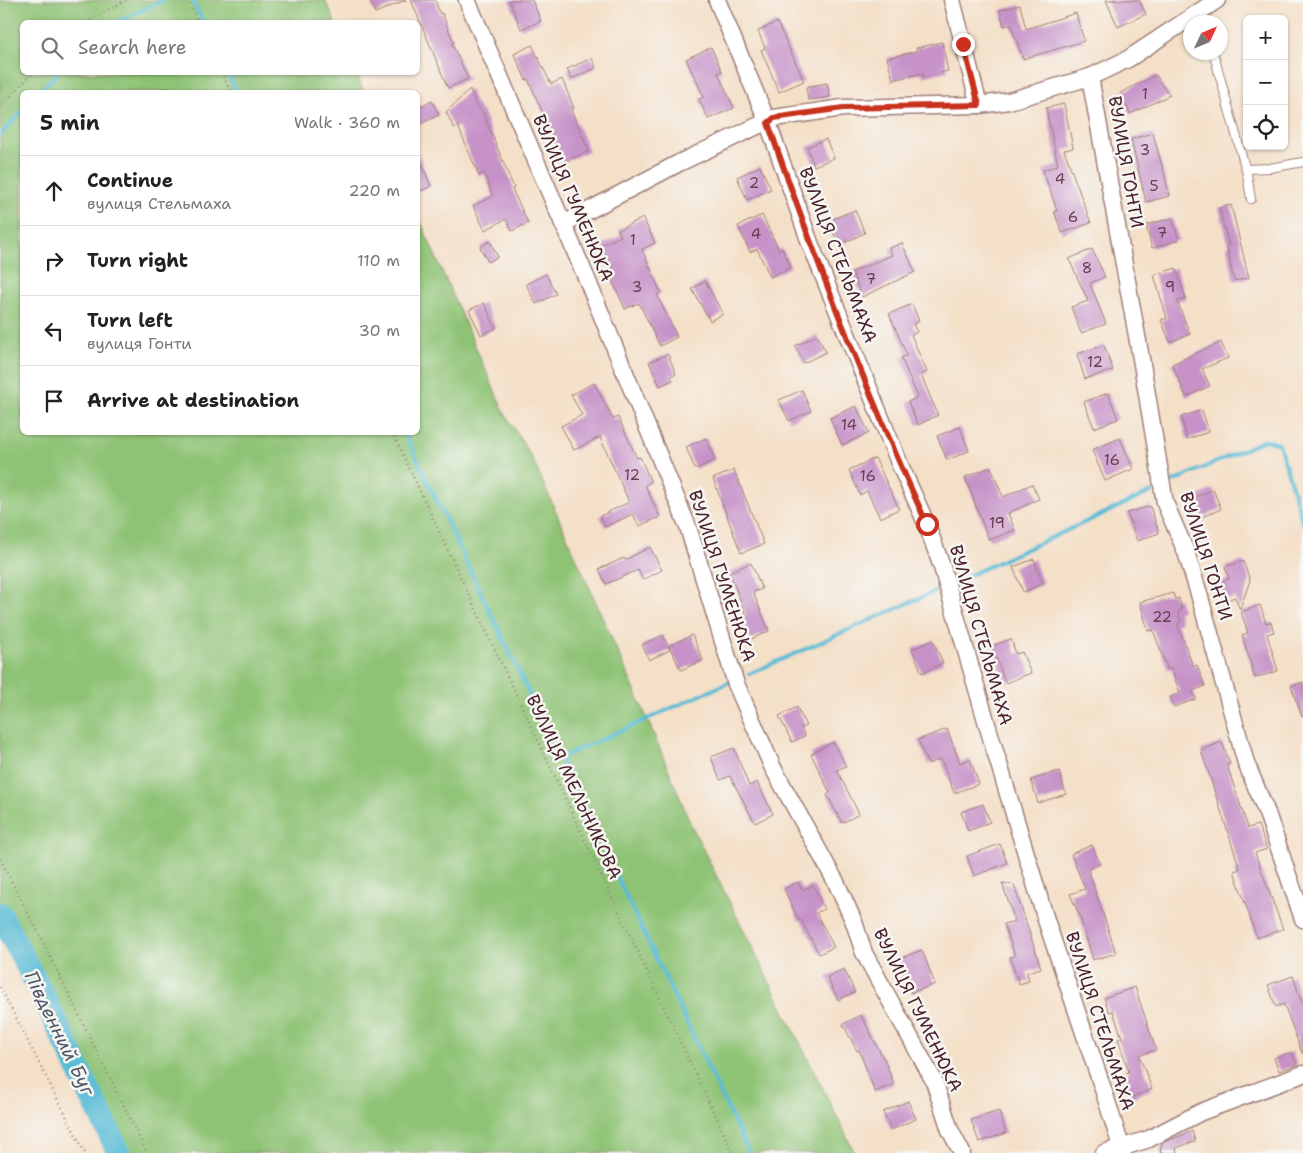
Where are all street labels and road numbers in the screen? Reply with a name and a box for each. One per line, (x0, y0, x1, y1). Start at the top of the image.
street label: ВУЛИЦЯ ГОНТИ (1103, 94, 1149, 230)
street label: ВУЛИЦЯ ГУМЕНЮКА (527, 111, 619, 285)
street label: ВУЛИЦЯ СТЕЛЬМАХА (793, 164, 883, 346)
street label: ВУЛИЦЯ ГУМЕНЮКА (683, 487, 761, 665)
street label: ВУЛИЦЯ ГОНТИ (1174, 489, 1238, 623)
street label: ВУЛИЦЯ СТЕЛЬМАХА (944, 542, 1018, 728)
street label: ВУЛИЦЯ МЕЛЬНИКОВА (521, 691, 627, 883)
street label: ВУЛИЦЯ ГУМЕНЮКА (868, 924, 968, 1096)
street label: ВУЛИЦЯ СТЕЛЬМАХА (1060, 929, 1140, 1113)

